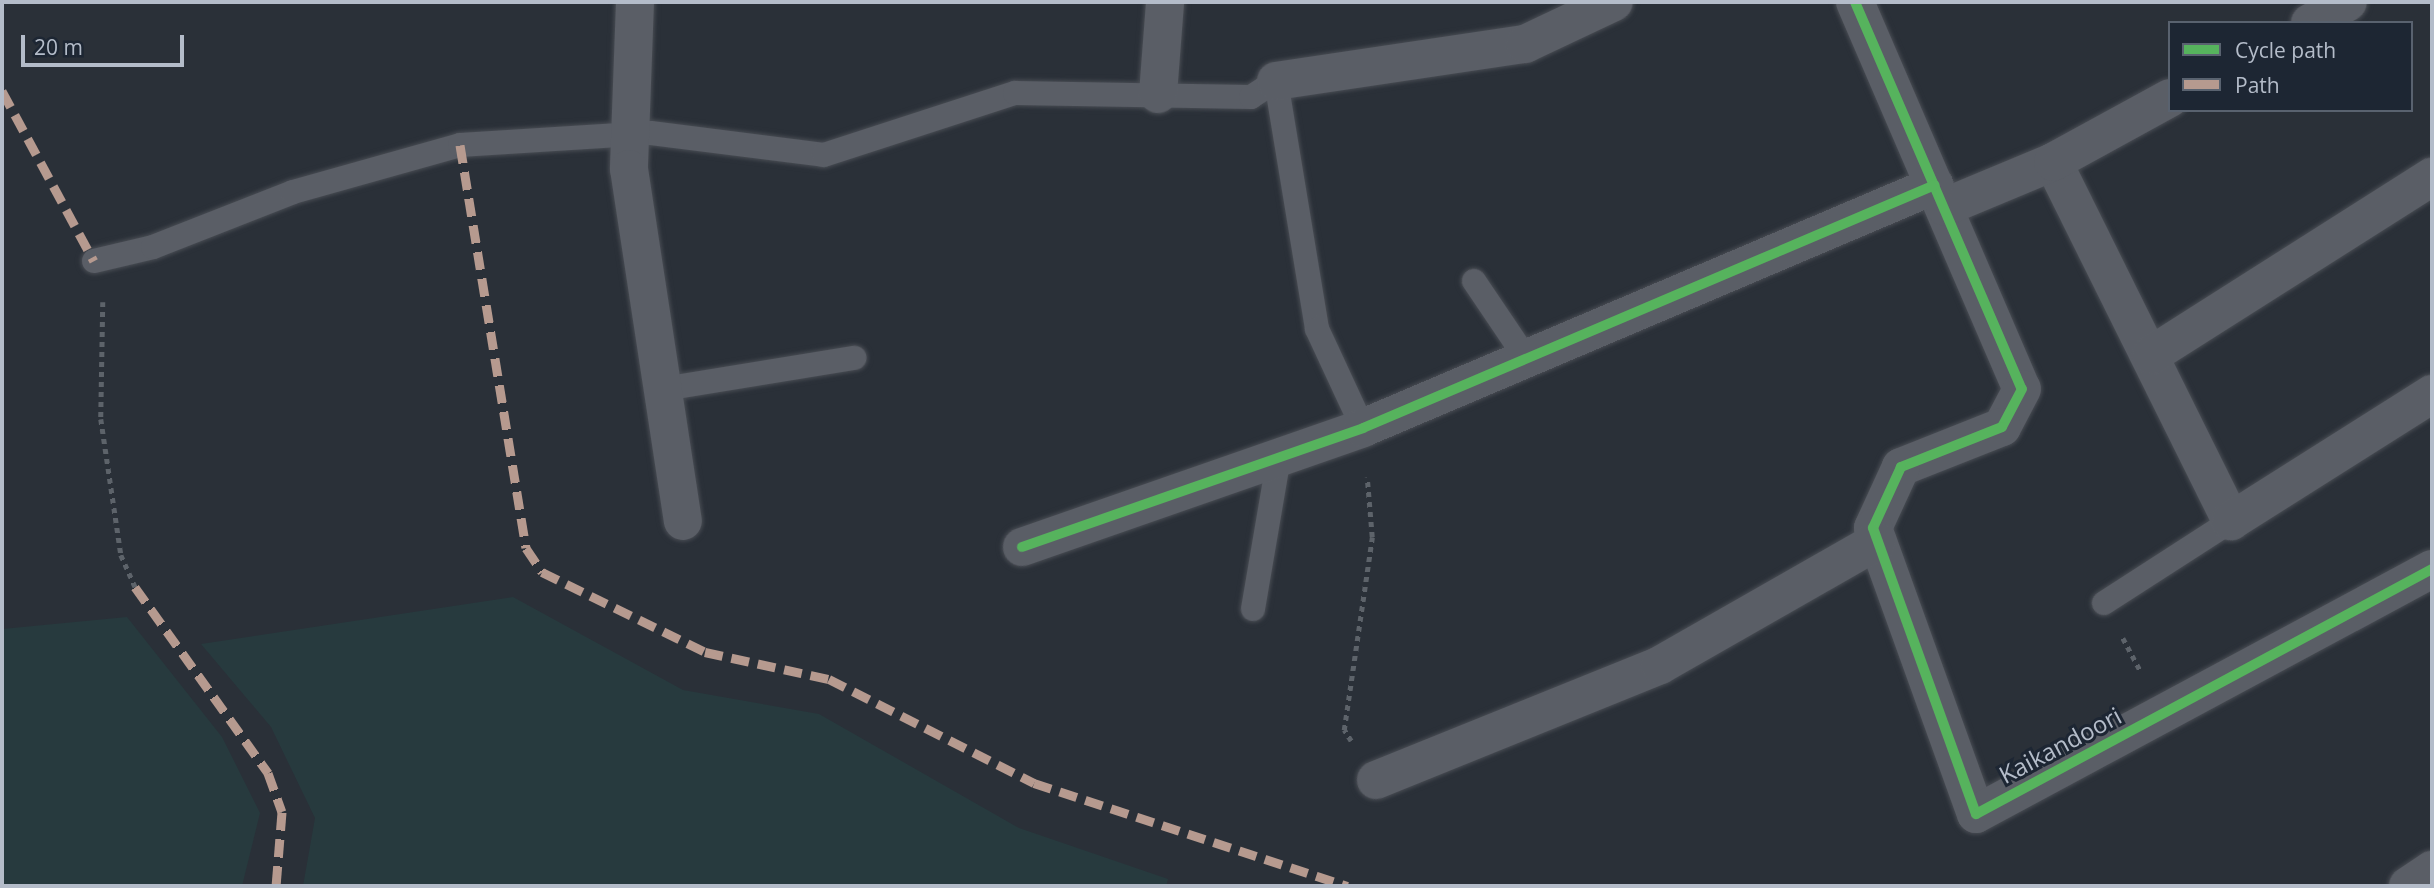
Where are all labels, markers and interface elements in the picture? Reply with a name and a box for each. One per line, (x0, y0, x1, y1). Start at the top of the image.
scale bar (24, 21, 187, 65)
legend (2168, 21, 2413, 112)
text: 20 m (34, 33, 83, 61)
text: Cycle path (2235, 36, 2336, 64)
text: Path (2235, 71, 2280, 99)
street label: Kaikandoori (1994, 701, 2126, 789)

